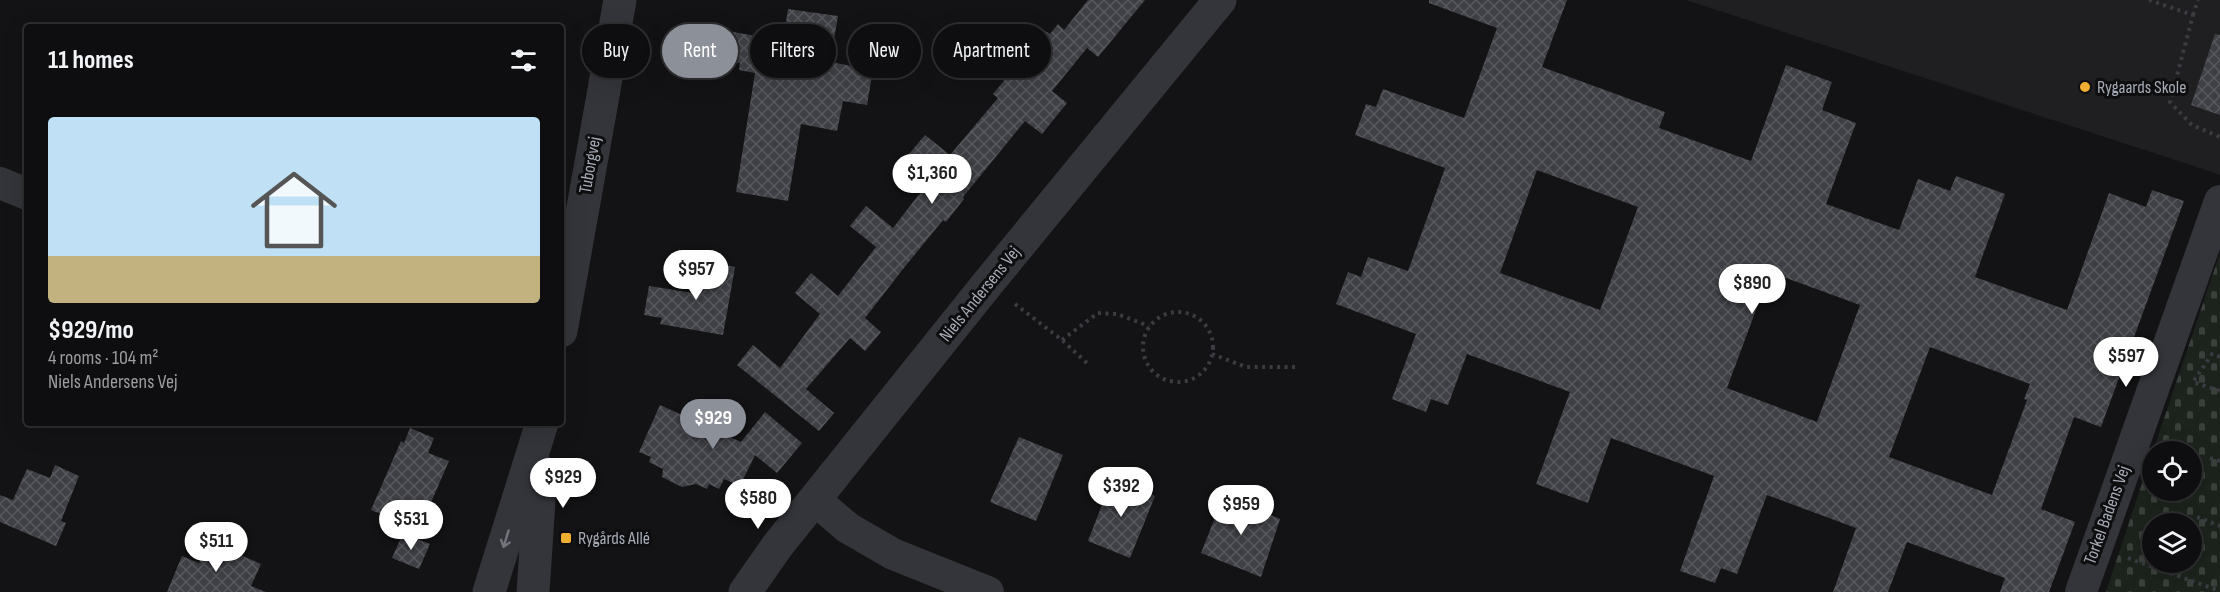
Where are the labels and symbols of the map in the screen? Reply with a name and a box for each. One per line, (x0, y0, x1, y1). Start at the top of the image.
place label: Rygaards Skole (2097, 77, 2186, 98)
marker: Rygaards Skole (2078, 80, 2092, 94)
street label: Tuborgvej (575, 135, 605, 195)
pin: $1,360 (883, 154, 981, 205)
street label: Niels Andersens Vej (935, 242, 1025, 346)
pin: $957 (660, 250, 732, 301)
pin: $890 (1716, 264, 1788, 315)
pin: $597 (2090, 337, 2162, 388)
pin: $929 (677, 399, 749, 450)
pin: $929 (527, 458, 599, 509)
street label: Torkel Badens Vej (2079, 463, 2135, 567)
pin: $392 (1085, 467, 1157, 518)
pin: $580 (722, 479, 794, 530)
pin: $959 (1205, 485, 1277, 536)
pin: $531 (375, 500, 447, 551)
pin: $511 (180, 522, 252, 573)
place label: Rygårds Allé (578, 528, 650, 549)
one-way arrow (500, 529, 511, 548)
marker: Rygårds Allé (559, 531, 573, 545)

